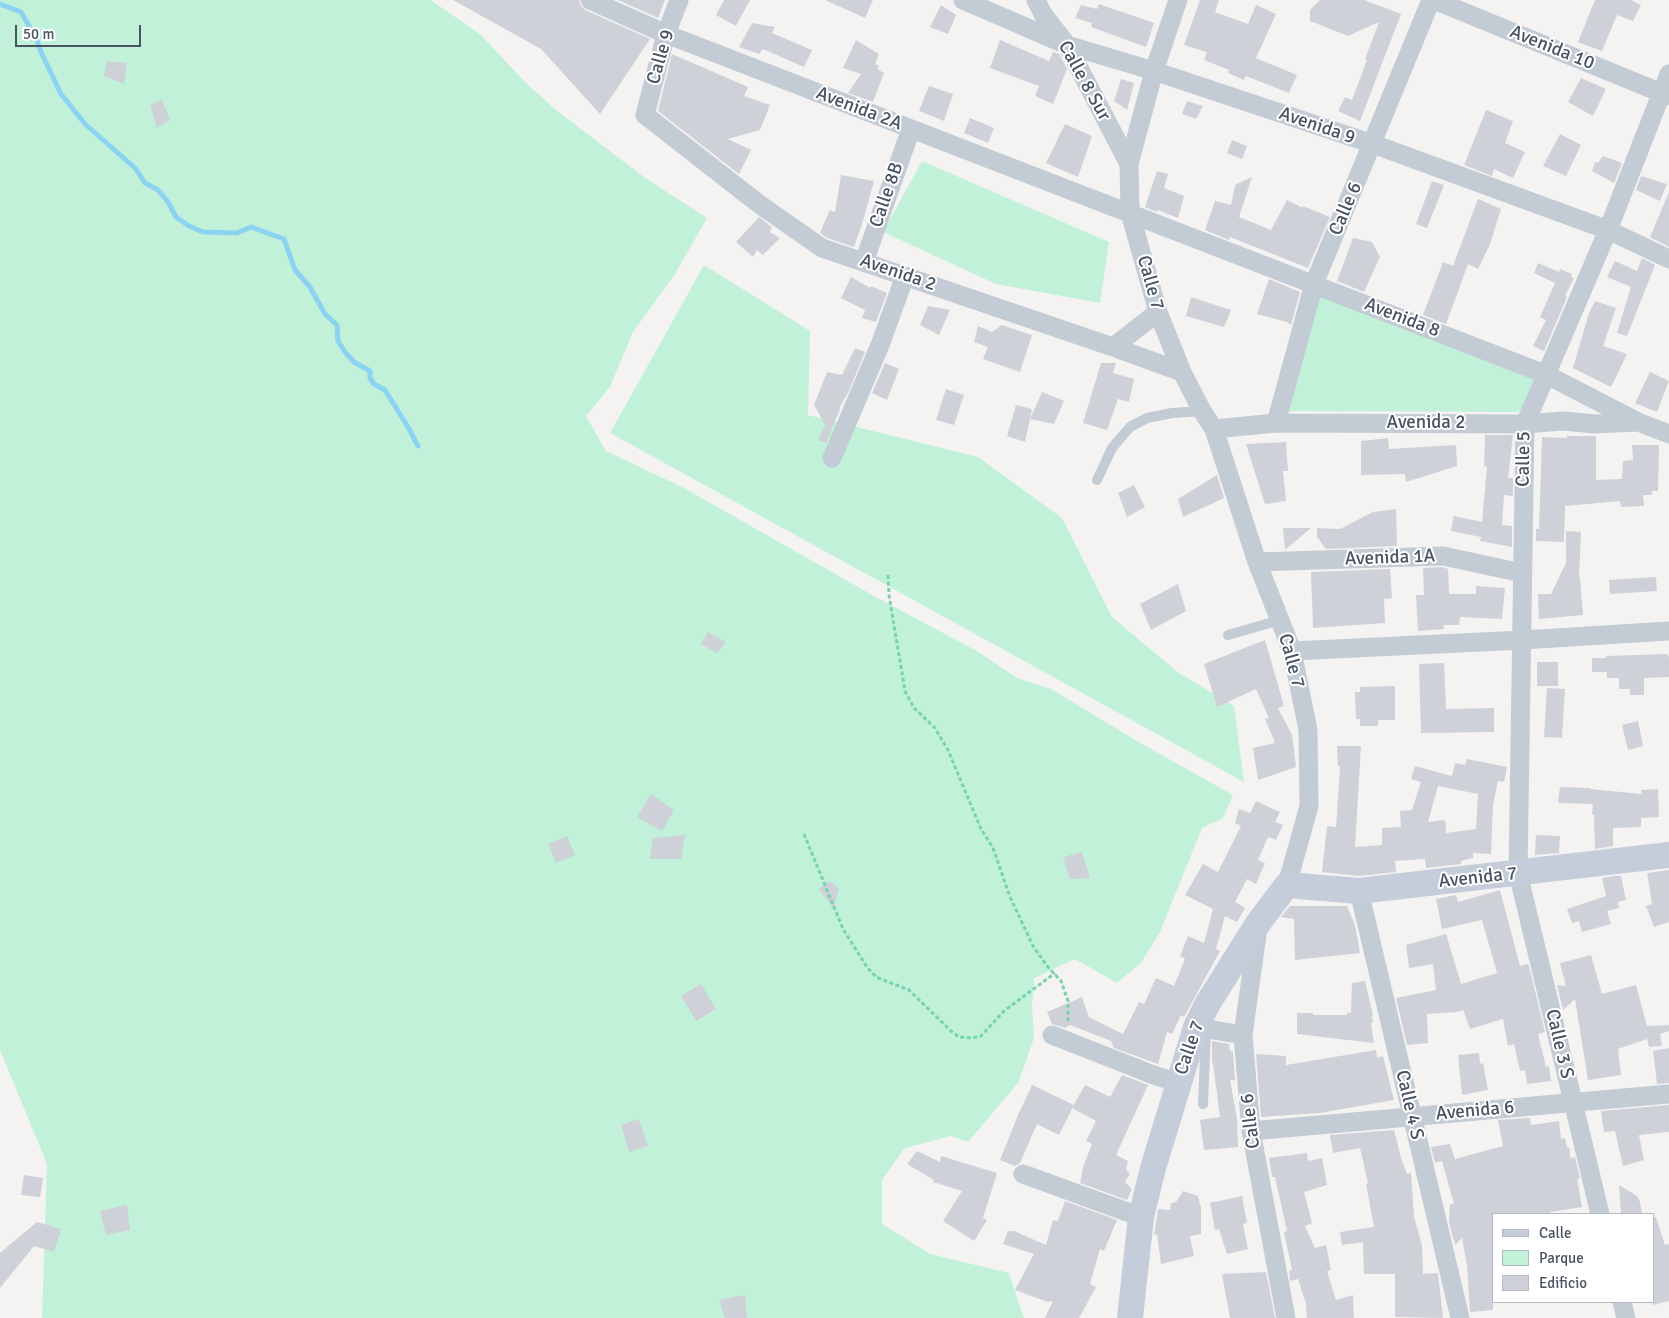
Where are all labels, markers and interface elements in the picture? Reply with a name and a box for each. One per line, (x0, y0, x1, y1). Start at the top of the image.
scale bar (18, 15, 144, 47)
street label: Avenida 10 (1506, 21, 1598, 75)
text: 50 m (23, 25, 54, 43)
street label: Calle 9 (642, 27, 680, 87)
street label: Calle 8 Sur (1053, 37, 1115, 125)
street label: Avenida 2A (813, 82, 905, 136)
street label: Avenida 9 (1276, 102, 1358, 150)
street label: Calle 8B (865, 160, 909, 230)
street label: Calle 6 (1325, 179, 1367, 239)
street label: Avenida 2 (857, 249, 939, 297)
street label: Calle 7 (1131, 253, 1169, 313)
street label: Avenida 8 (1361, 293, 1443, 343)
street label: Avenida 2 (1387, 412, 1465, 434)
street label: Calle 5 (1512, 431, 1536, 487)
street label: Avenida 1A (1344, 545, 1436, 571)
street label: Calle 7 (1273, 631, 1309, 691)
street label: Avenida 7 (1438, 863, 1518, 893)
street label: Calle 3 S (1540, 1007, 1578, 1081)
street label: Calle 7 (1170, 1018, 1210, 1078)
street label: Calle 4 S (1390, 1068, 1428, 1142)
street label: Calle 6 (1236, 1092, 1266, 1150)
street label: Avenida 6 (1435, 1096, 1515, 1126)
legend (1492, 1213, 1654, 1303)
text: Calle (1539, 1224, 1572, 1242)
text: Parque (1539, 1249, 1584, 1267)
text: Edificio (1539, 1274, 1587, 1292)

